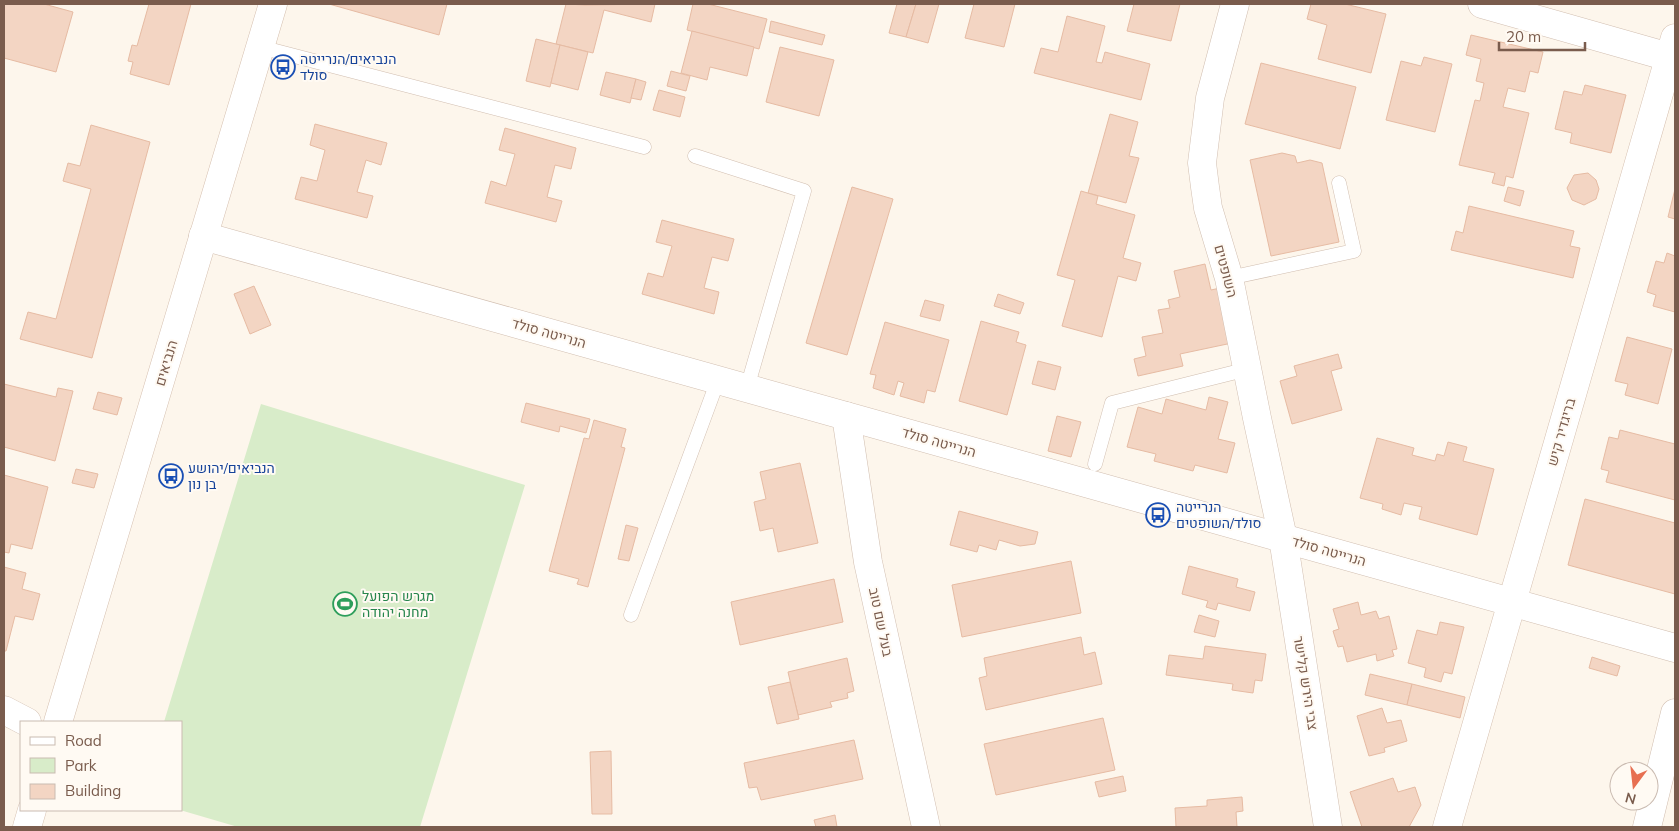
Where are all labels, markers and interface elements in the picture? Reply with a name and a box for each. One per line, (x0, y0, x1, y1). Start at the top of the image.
scale bar (1499, 20, 1585, 52)
text: 20 m (1506, 27, 1541, 46)
place label: הנביאים/הנרייטה סולד (300, 50, 397, 84)
bus stop icon: הנביאים/הנרייטה סולד (270, 54, 296, 80)
street label: השופטים (1210, 243, 1242, 299)
street label: הנרייטה סולד (510, 314, 588, 352)
street label: הנביאים (151, 338, 181, 388)
street label: בריגדיר קיש (1543, 395, 1579, 468)
street label: הנרייטה סולד (900, 423, 978, 461)
place label: הנביאים/יהושע בן נון (188, 459, 275, 493)
bus stop icon: הנביאים/יהושע בן נון (158, 463, 184, 489)
place label: הנרייטה סולד/השופטים (1176, 498, 1262, 532)
bus stop icon: הנרייטה סולד/השופטים (1145, 502, 1171, 528)
street label: הנרייטה סולד (1290, 532, 1368, 570)
street label: בעל שם טוב (865, 586, 897, 659)
place label: מגרש הפועל מחנה יהודה (362, 587, 434, 621)
sports icon: מגרש הפועל מחנה יהודה (332, 591, 358, 617)
street label: צבי הירש קלישר (1290, 635, 1322, 732)
legend (20, 721, 182, 811)
text: Road (65, 731, 102, 750)
text: Park (65, 756, 97, 775)
north arrow (1609, 761, 1659, 811)
text: Building (65, 781, 121, 800)
text: N (1623, 788, 1638, 809)

